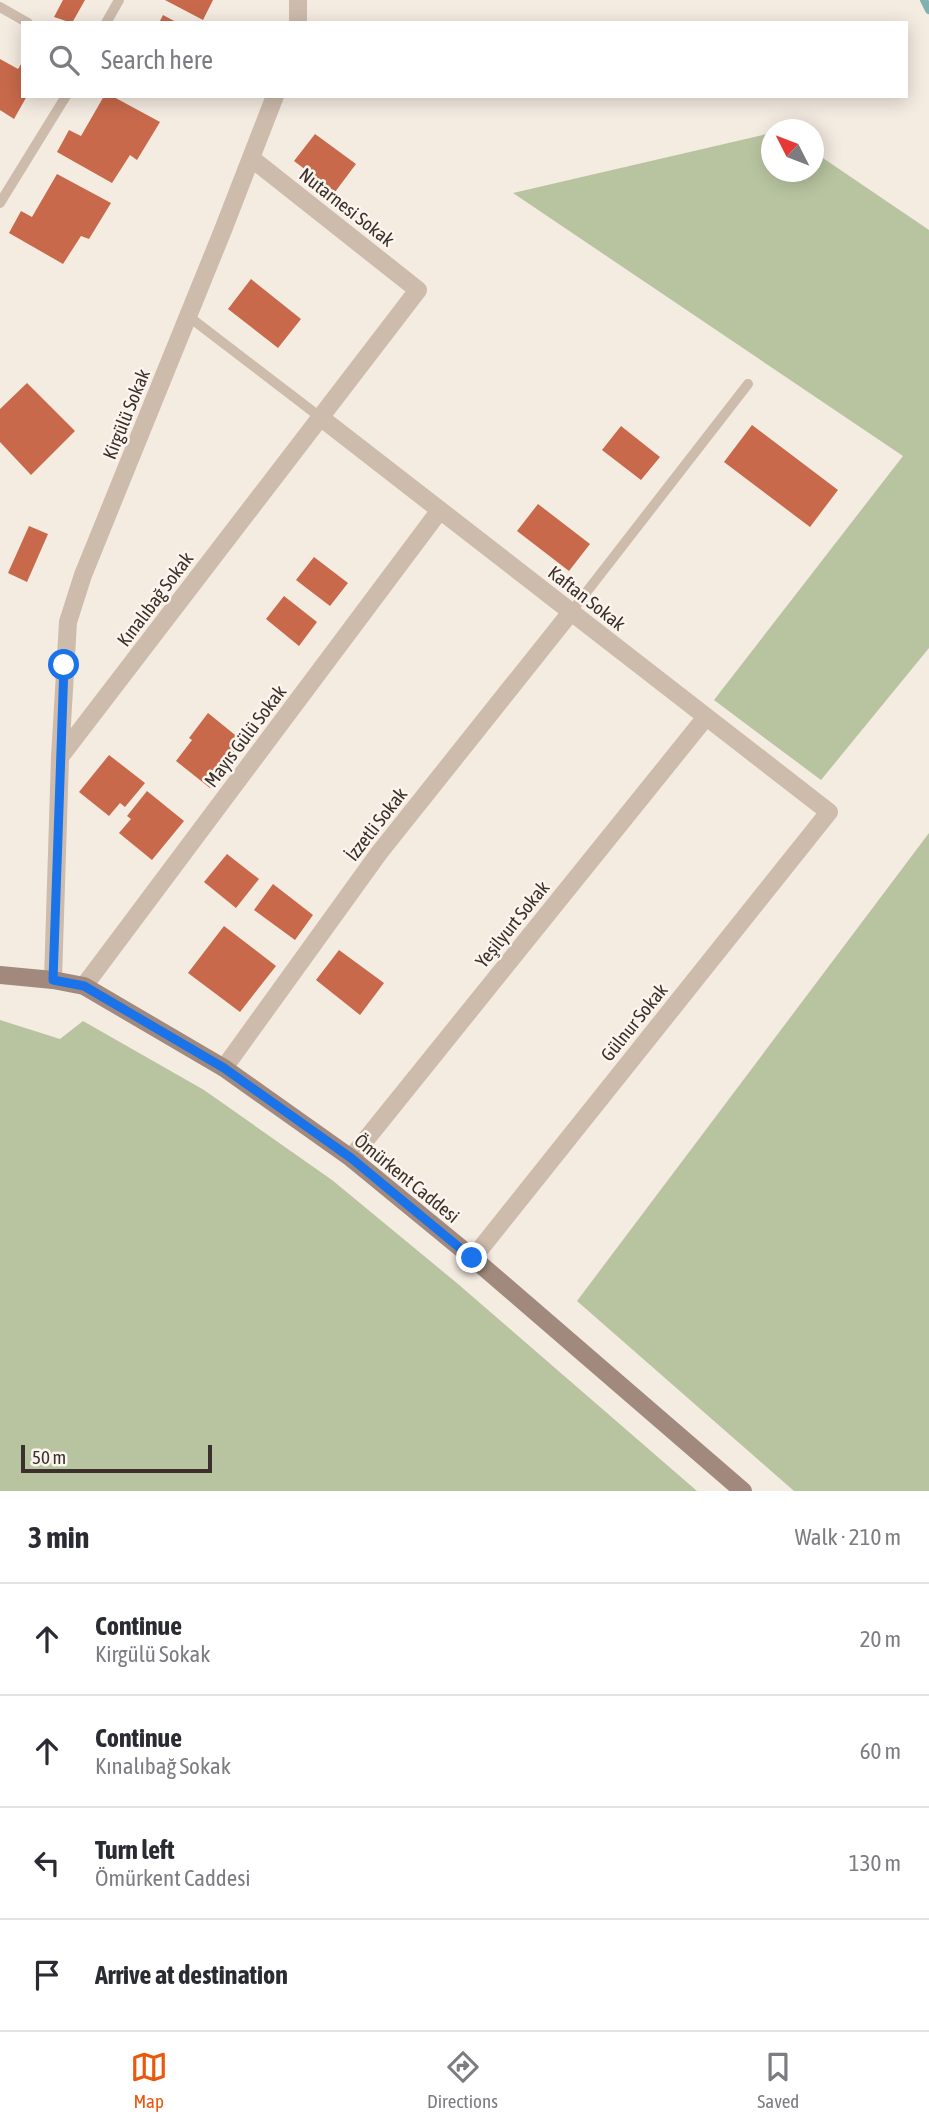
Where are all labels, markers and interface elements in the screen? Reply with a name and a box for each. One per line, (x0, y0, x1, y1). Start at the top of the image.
search box (21, 21, 908, 98)
icon: search (45, 41, 83, 79)
text: Search here (101, 45, 213, 75)
north arrow (761, 119, 824, 182)
street label: Nutarnesi Sokak (295, 163, 399, 251)
street label: Kirgülü Sokak (98, 365, 154, 462)
street label: Kınalıbağ Sokak (112, 547, 198, 650)
street label: Kaftan Sokak (544, 561, 630, 635)
route start (48, 649, 79, 680)
street label: Mayıs Gülü Sokak (200, 680, 291, 791)
street label: İzzetli Sokak (341, 782, 412, 865)
street label: Yeşilyurt Sokak (470, 876, 554, 972)
street label: Gülnur Sokak (596, 978, 672, 1065)
street label: Ömürkent Caddesi (350, 1129, 464, 1227)
route end (456, 1242, 487, 1273)
scale bar (21, 1442, 212, 1474)
text: 50 m (32, 1446, 66, 1468)
text: 3 min (28, 1520, 89, 1554)
text: Walk · 210 m (795, 1524, 901, 1550)
text: Continue (95, 1611, 182, 1641)
icon: ahead (28, 1620, 66, 1658)
text: 20 m (860, 1626, 901, 1652)
text: Kirgülü Sokak (95, 1641, 210, 1667)
text: Continue (95, 1723, 182, 1753)
icon: ahead (28, 1732, 66, 1770)
text: 60 m (860, 1738, 901, 1764)
text: Kınalıbağ Sokak (95, 1753, 231, 1779)
text: Turn left (95, 1835, 175, 1865)
icon: left (28, 1844, 66, 1882)
text: 130 m (849, 1850, 901, 1876)
text: Ömürkent Caddesi (95, 1865, 251, 1891)
icon: arrive (28, 1956, 66, 1994)
text: Arrive at destination (95, 1960, 288, 1990)
tab: Map (130, 2048, 168, 2112)
tab: Directions (427, 2048, 498, 2112)
tab: Saved (757, 2048, 799, 2112)

